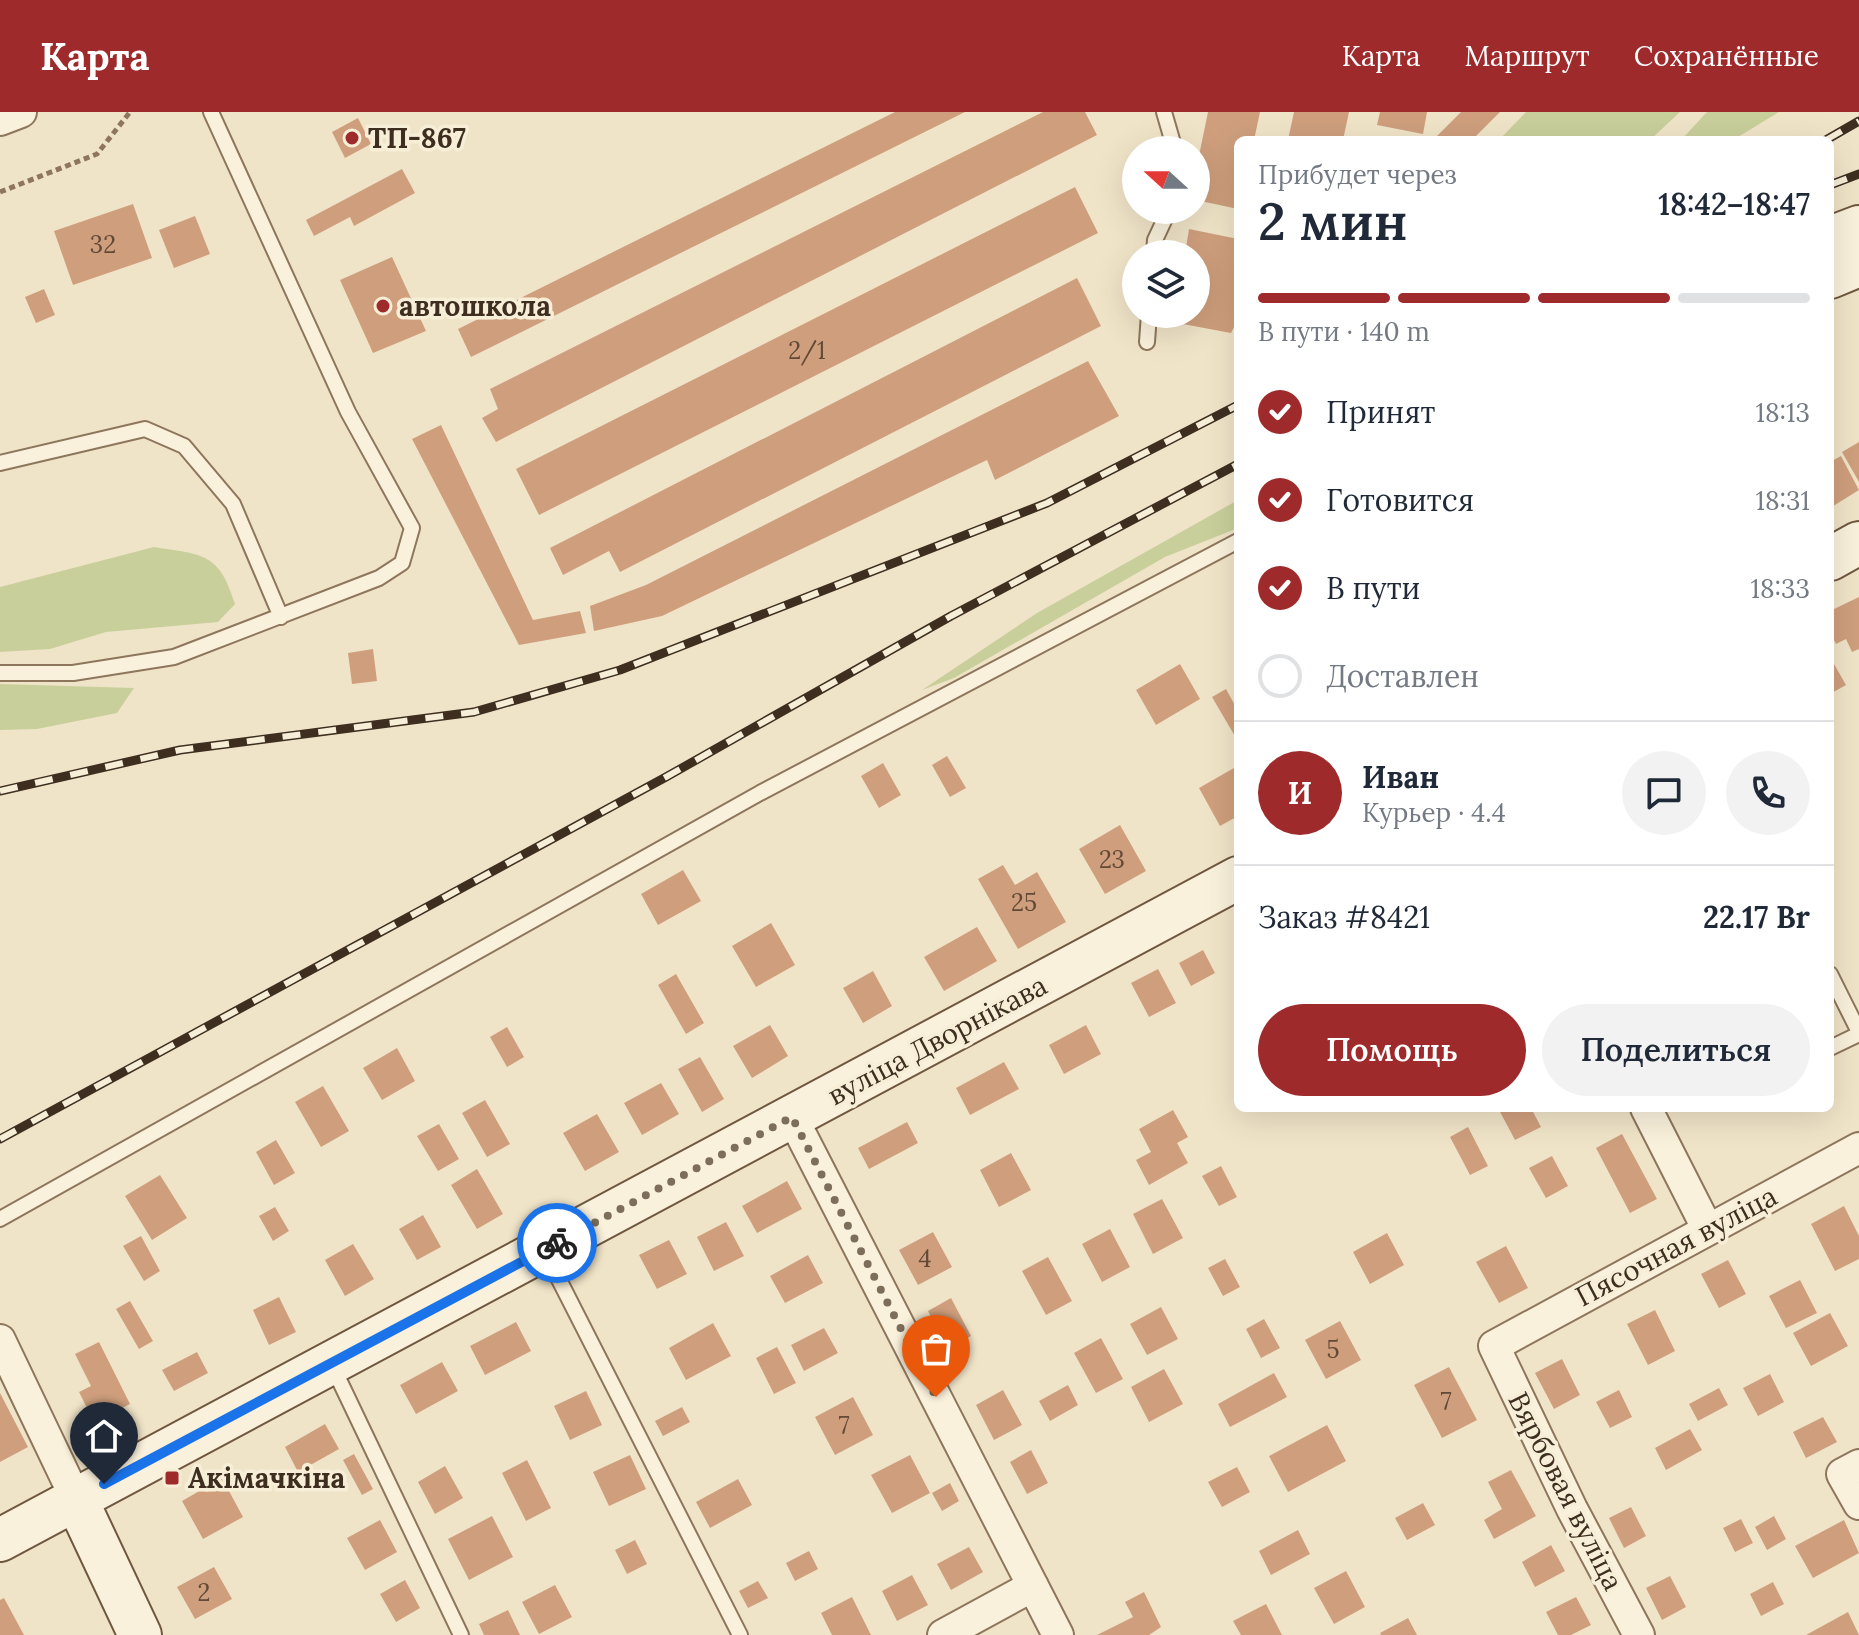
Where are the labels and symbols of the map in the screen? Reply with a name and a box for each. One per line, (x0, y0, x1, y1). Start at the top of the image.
place label: ТП-867 (368, 120, 466, 156)
marker: ТП-867 (343, 129, 361, 147)
north arrow (1122, 136, 1210, 224)
house number: 32 (90, 229, 116, 260)
place label: автошкола (399, 288, 551, 324)
marker: автошкола (374, 297, 392, 315)
house number: 2/1 (788, 335, 826, 366)
house number: 23 (1099, 844, 1125, 875)
house number: 25 (1011, 887, 1037, 918)
street label: вуліца Дворнікава (821, 967, 1053, 1113)
street label: Пясочная вуліца (1569, 1178, 1783, 1314)
courier (517, 1203, 597, 1283)
house number: 4 (918, 1243, 932, 1274)
pin (902, 1315, 970, 1397)
house number: 5 (1326, 1334, 1340, 1365)
house number: 7 (1440, 1386, 1452, 1417)
street label: Вярбовая вуліца (1500, 1386, 1632, 1596)
pin (70, 1402, 138, 1484)
house number: 7 (838, 1410, 850, 1441)
place label: Акімачкіна (188, 1460, 346, 1496)
marker: Акімачкіна (163, 1469, 181, 1487)
house number: 2 (198, 1577, 210, 1608)

